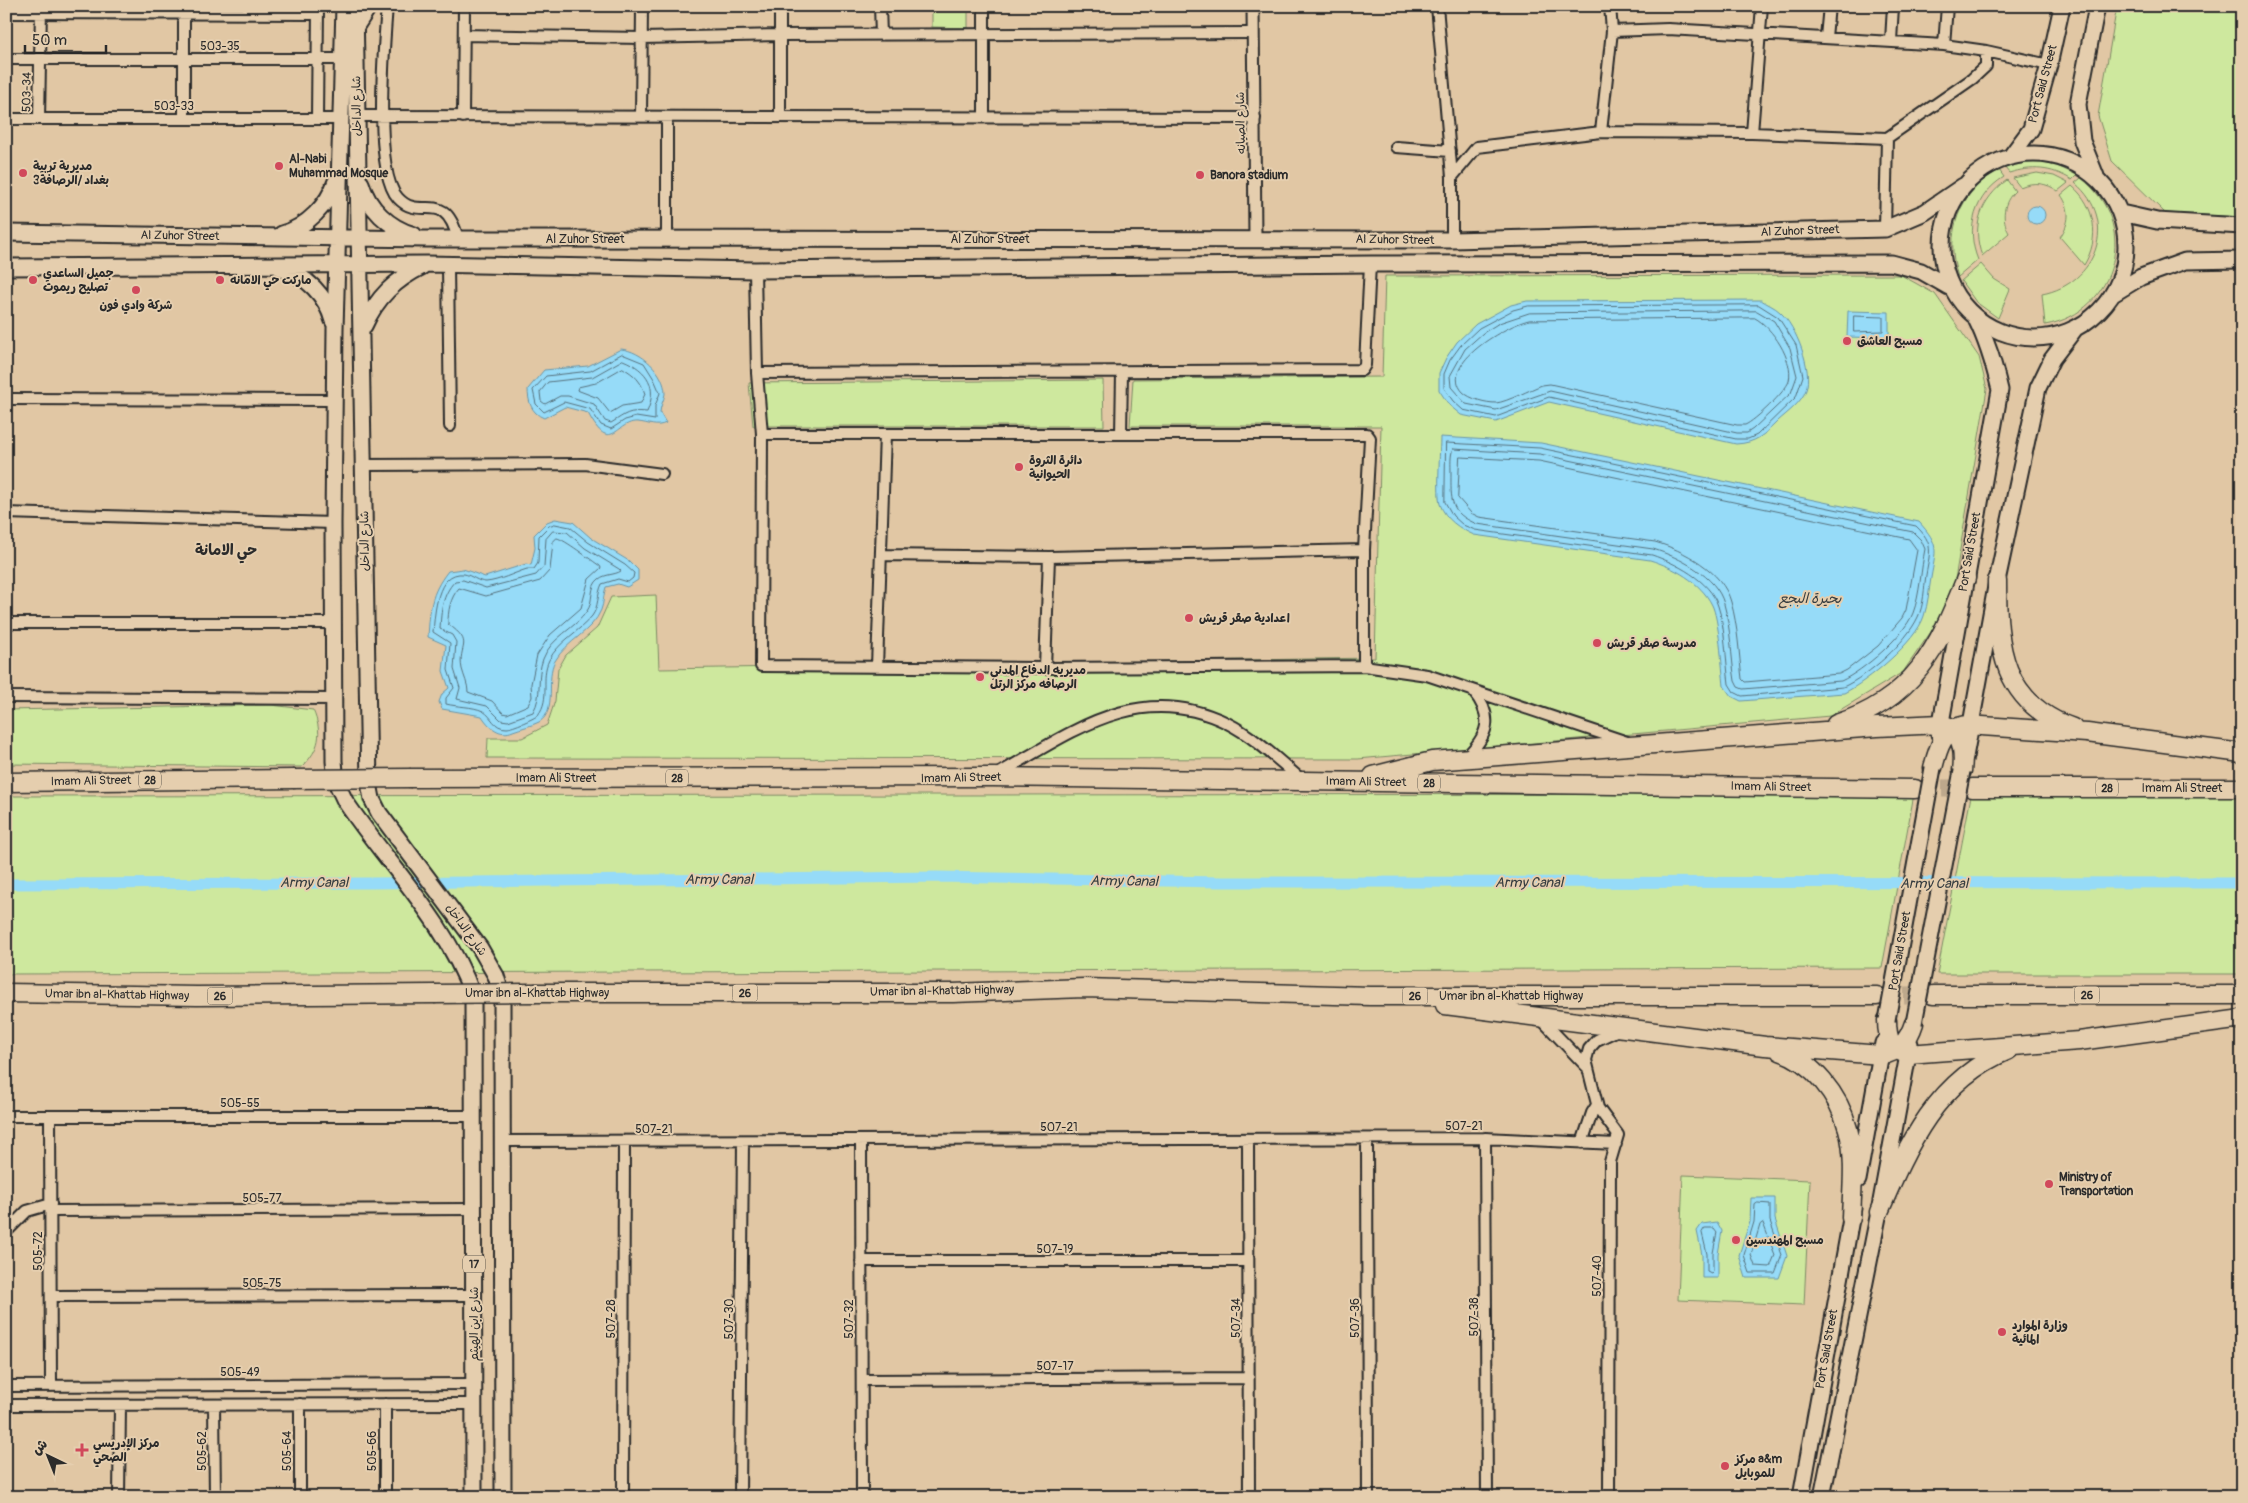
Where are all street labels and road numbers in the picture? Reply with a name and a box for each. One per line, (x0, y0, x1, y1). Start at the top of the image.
street label: 503-35 (200, 39, 240, 54)
street label: Port Said Street (2025, 43, 2061, 125)
street label: 503-34 (19, 72, 35, 112)
street label: شارع الداخل (349, 76, 366, 136)
street label: شارع الصيانه (1233, 92, 1250, 154)
street label: 503-33 (154, 99, 194, 114)
street label: Al Zuhor Street (1760, 222, 1840, 240)
street label: Al Zuhor Street (140, 228, 220, 244)
street label: Al Zuhor Street (546, 232, 625, 247)
street label: Al Zuhor Street (951, 232, 1030, 247)
street label: Al Zuhor Street (1355, 232, 1435, 248)
street label: شارع الداخل (357, 511, 374, 571)
street label: Port Said Street (1956, 511, 1984, 593)
road number: 28 (666, 770, 688, 786)
street label: Imam Ali Street (920, 770, 1002, 786)
street label: Imam Ali Street (516, 771, 597, 786)
road number: 28 (139, 772, 161, 788)
street label: Imam Ali Street (50, 773, 132, 789)
street label: Imam Ali Street (1325, 774, 1407, 790)
road number: 28 (1418, 774, 1440, 791)
street label: Imam Ali Street (1730, 779, 1812, 795)
road number: 28 (2096, 780, 2118, 796)
street label: Imam Ali Street (2142, 781, 2223, 796)
street label: شارع الداخل (441, 901, 490, 960)
street label: Port Said Street (1886, 910, 1914, 992)
street label: Umar ibn al-Khattab Highway (870, 982, 1014, 1000)
road number: 26 (732, 984, 758, 1001)
street label: Umar ibn al-Khattab Highway (45, 986, 189, 1004)
street label: Umar ibn al-Khattab Highway (465, 986, 609, 1001)
road number: 26 (2074, 986, 2100, 1004)
road number: 26 (208, 988, 232, 1004)
road number: 26 (1402, 988, 1428, 1004)
street label: Umar ibn al-Khattab Highway (1439, 989, 1583, 1004)
street label: 505-55 (220, 1096, 260, 1111)
street label: 507-21 (1445, 1119, 1483, 1134)
street label: 507-21 (1040, 1120, 1078, 1135)
street label: 507-21 (635, 1122, 673, 1137)
street label: 505-77 (242, 1191, 282, 1206)
street label: 505-72 (31, 1231, 46, 1271)
street label: 507-19 (1036, 1242, 1074, 1257)
street label: 507-40 (1590, 1255, 1605, 1297)
road number: 17 (463, 1256, 485, 1272)
street label: 505-75 (242, 1276, 282, 1291)
street label: شارع ابن الهيثم (467, 1287, 483, 1361)
street label: 507-30 (722, 1298, 737, 1340)
street label: 507-34 (1229, 1298, 1244, 1338)
street label: 507-36 (1348, 1298, 1363, 1338)
street label: 507-38 (1467, 1298, 1482, 1336)
street label: 507-32 (842, 1299, 857, 1339)
street label: 507-28 (604, 1300, 619, 1338)
street label: Port Said Street (1813, 1308, 1841, 1390)
street label: 507-17 (1036, 1359, 1074, 1374)
street label: 505-49 (220, 1365, 260, 1380)
street label: 505-62 (195, 1431, 210, 1471)
street label: 505-64 (280, 1431, 295, 1471)
street label: 505-66 (365, 1431, 380, 1471)

